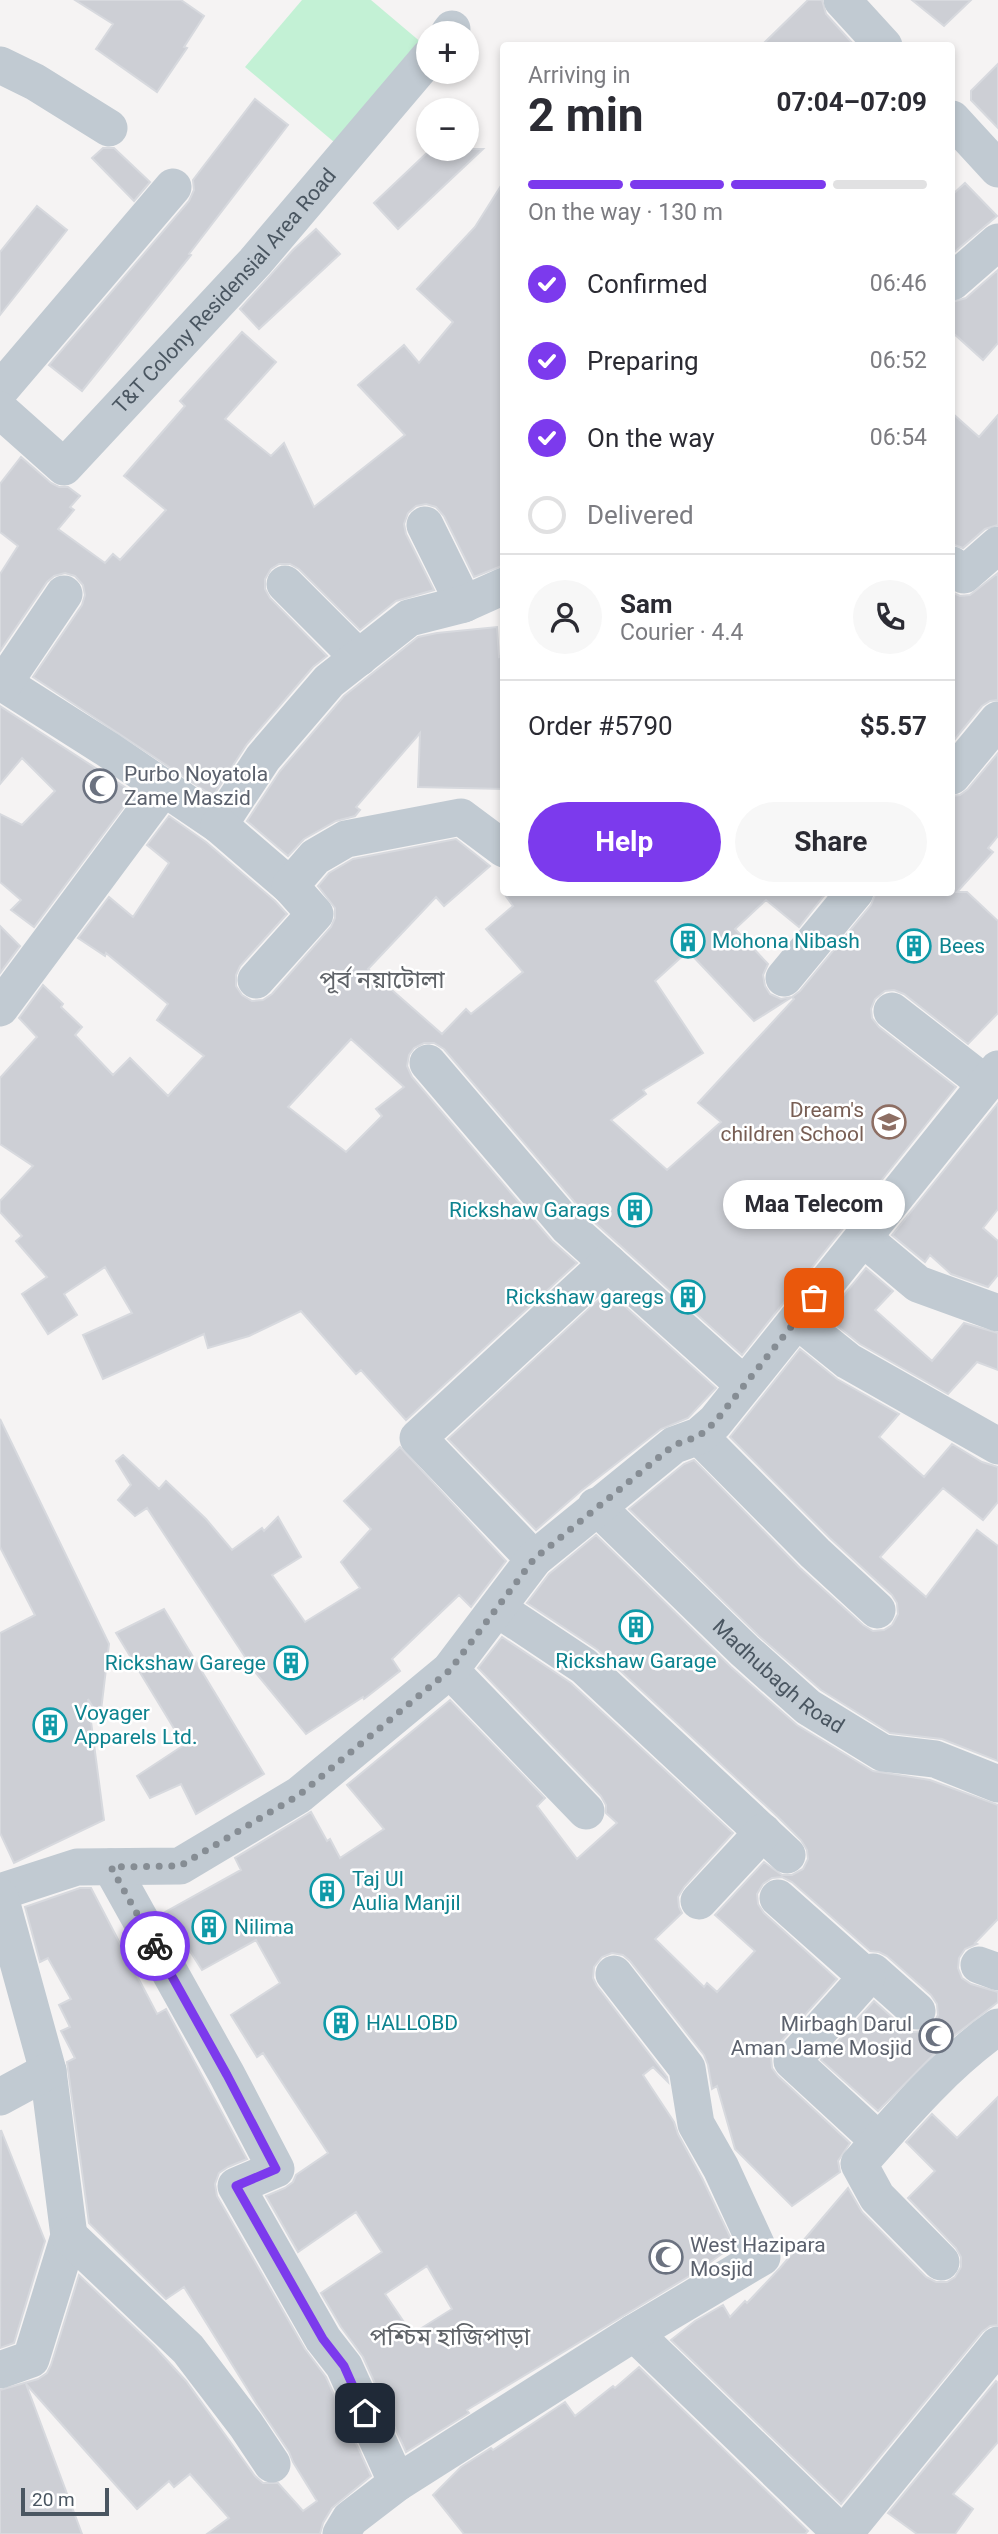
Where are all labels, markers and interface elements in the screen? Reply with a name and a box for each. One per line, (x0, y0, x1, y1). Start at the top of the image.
map controls (416, 21, 479, 161)
button: + (416, 21, 479, 84)
text: Arriving in (528, 62, 631, 89)
text: 07:04–07:09 (777, 87, 927, 117)
text: 2 min (528, 88, 644, 142)
button: − (416, 98, 479, 161)
street label: T&T Colony Residensial Area Road (108, 164, 341, 418)
text: On the way · 130 m (528, 199, 723, 226)
icon: check (528, 265, 566, 303)
text: Confirmed (587, 269, 708, 299)
text: 06:46 (870, 270, 927, 297)
icon: check (528, 342, 566, 380)
text: Preparing (587, 346, 699, 376)
text: 06:52 (870, 347, 927, 374)
icon: check (528, 419, 566, 457)
text: On the way (587, 423, 715, 453)
text: 06:54 (870, 424, 927, 451)
text: Delivered (587, 500, 694, 530)
button: person (528, 580, 602, 654)
button: phone (853, 580, 927, 654)
text: Sam (620, 589, 672, 619)
text: Courier · 4.4 (620, 619, 743, 646)
text: Order #5790 (528, 711, 673, 741)
text: $5.57 (860, 711, 927, 741)
place label: Purbo Noyatola Zame Maszid (124, 762, 268, 810)
mosque icon: Purbo Noyatola Zame Maszid (81, 767, 119, 805)
button: Help (528, 802, 721, 882)
button: Share (735, 802, 927, 882)
building icon: Mohona Nibash (669, 922, 707, 960)
building icon: Bees (895, 927, 933, 965)
place label: Mohona Nibash (712, 929, 860, 953)
place label: Bees (939, 934, 985, 958)
district label: পূর্ব নয়াটোলা (319, 965, 445, 994)
place label: Dream's children School (720, 1098, 864, 1146)
school or university icon: Dream's children School (870, 1103, 908, 1141)
callout: Maa Telecom (723, 1179, 905, 1228)
building icon: Rickshaw Garags (616, 1191, 654, 1229)
text: Maa Telecom (745, 1191, 883, 1218)
place label: Rickshaw Garags (449, 1198, 610, 1222)
pin (784, 1268, 844, 1328)
building icon: Rickshaw garegs (669, 1278, 707, 1316)
icon: bag (795, 1279, 833, 1317)
place label: Rickshaw garegs (506, 1285, 664, 1309)
building icon: Rickshaw Garage (617, 1608, 655, 1646)
street label: Madhubagh Road (708, 1614, 849, 1738)
building icon: Rickshaw Garege (272, 1644, 310, 1682)
place label: Rickshaw Garage (555, 1649, 717, 1673)
place label: Rickshaw Garege (105, 1651, 266, 1675)
place label: Voyager Apparels Ltd. (74, 1701, 197, 1749)
building icon: Voyager Apparels Ltd. (31, 1706, 69, 1744)
place label: Taj Ul Aulia Manjil (352, 1867, 461, 1915)
building icon: Taj Ul Aulia Manjil (308, 1872, 346, 1910)
building icon: Nilima (190, 1908, 228, 1946)
courier (120, 1911, 190, 1981)
place label: Nilima (234, 1915, 294, 1939)
icon: bike (136, 1927, 174, 1965)
building icon: HALLOBD (322, 2004, 360, 2042)
place label: HALLOBD (366, 2011, 458, 2035)
place label: Mirbagh Darul Aman Jame Mosjid (731, 2012, 912, 2060)
mosque icon: Mirbagh Darul Aman Jame Mosjid (917, 2017, 955, 2055)
place label: West Hazipara Mosjid (690, 2233, 826, 2281)
mosque icon: West Hazipara Mosjid (647, 2238, 685, 2276)
district label: পশ্চিম হাজিপাড়া (370, 2323, 531, 2351)
pin (335, 2383, 395, 2443)
icon: home (346, 2394, 384, 2432)
scale bar (21, 2485, 108, 2517)
text: 20 m (32, 2488, 75, 2511)

